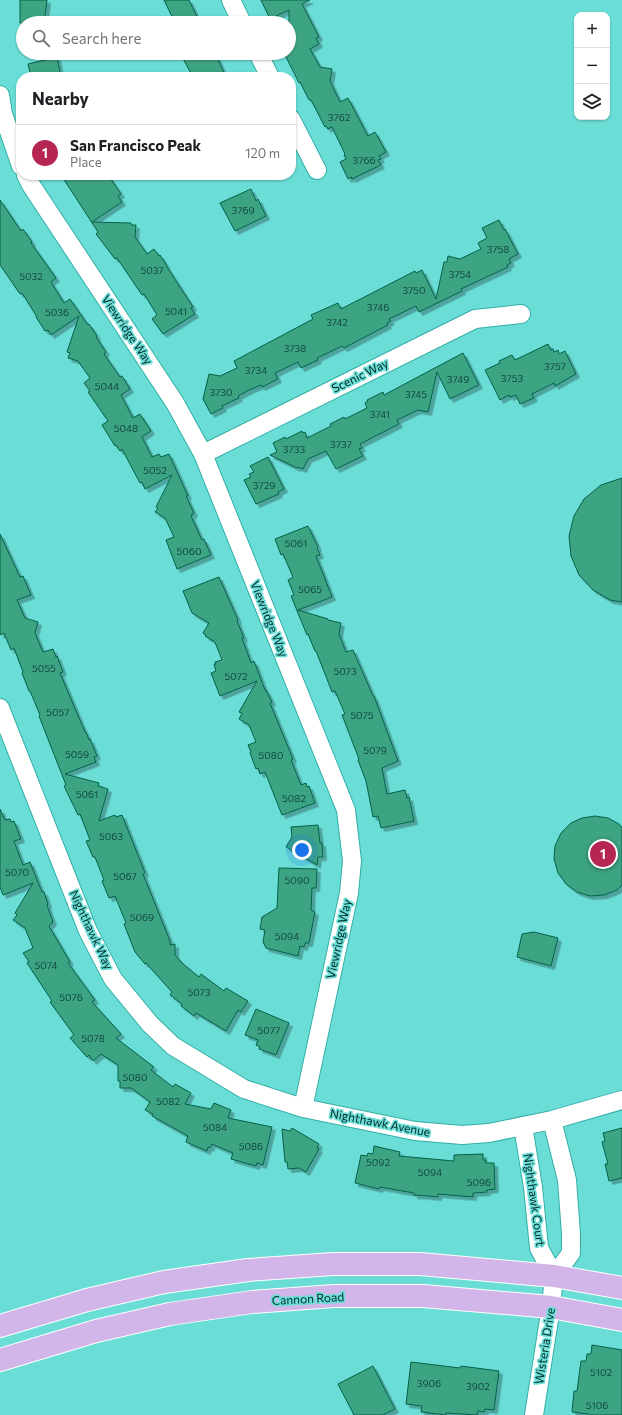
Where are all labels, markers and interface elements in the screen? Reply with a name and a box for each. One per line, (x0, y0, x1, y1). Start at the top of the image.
map controls (574, 12, 610, 120)
button: + (574, 12, 610, 48)
search box (16, 16, 296, 60)
icon: search (30, 27, 52, 49)
text: Search here (62, 29, 141, 47)
button: − (574, 48, 610, 84)
button: layers (574, 84, 610, 120)
text: Nearby (32, 88, 89, 109)
house number: 3762 (328, 111, 351, 123)
text: San Francisco Peak (70, 136, 201, 154)
text: 1 (42, 145, 48, 161)
text: 120 m (245, 145, 280, 161)
text: Place (70, 154, 102, 170)
house number: 3766 (352, 154, 376, 166)
house number: 3769 (232, 204, 254, 216)
house number: 3758 (487, 243, 509, 255)
house number: 5037 (140, 264, 164, 276)
house number: 3754 (449, 268, 471, 280)
house number: 5032 (19, 270, 43, 282)
house number: 3750 (402, 284, 426, 296)
street label: Viewridge Way (99, 292, 156, 367)
house number: 3746 (367, 301, 389, 313)
house number: 5041 (165, 305, 187, 317)
house number: 5036 (45, 306, 69, 318)
house number: 3742 (326, 316, 348, 328)
house number: 3738 (284, 342, 306, 354)
street label: Scenic Way (329, 355, 390, 395)
house number: 3757 (544, 360, 566, 372)
house number: 3734 (245, 364, 267, 376)
house number: 3753 (501, 372, 523, 384)
house number: 3749 (447, 373, 469, 385)
house number: 5044 (95, 380, 119, 392)
house number: 3730 (209, 386, 233, 398)
house number: 3745 (405, 388, 427, 400)
house number: 3741 (370, 408, 390, 420)
house number: 5048 (114, 422, 138, 434)
house number: 3737 (330, 438, 352, 450)
house number: 3733 (283, 443, 305, 455)
house number: 5052 (143, 464, 167, 476)
house number: 3729 (253, 479, 275, 491)
house number: 5061 (285, 537, 307, 549)
house number: 5060 (177, 545, 201, 557)
street label: Viewridge Way (248, 579, 292, 659)
house number: 5065 (298, 583, 322, 595)
house number: 5055 (32, 662, 56, 674)
house number: 5073 (333, 665, 357, 677)
house number: 5072 (224, 670, 248, 682)
house number: 5057 (46, 706, 70, 718)
house number: 5075 (350, 709, 374, 721)
house number: 5079 (363, 744, 387, 756)
house number: 5059 (65, 748, 89, 760)
house number: 5080 (259, 749, 283, 761)
house number: 5061 (76, 788, 98, 800)
house number: 5082 (282, 792, 306, 804)
house number: 5063 (99, 830, 123, 842)
pin: 1 (590, 839, 616, 869)
your location (292, 840, 312, 860)
house number: 5070 (5, 866, 29, 878)
house number: 5067 (113, 870, 137, 882)
house number: 5090 (285, 874, 309, 886)
street label: Nighthawk Way (67, 888, 116, 971)
street label: Viewridge Way (323, 898, 353, 980)
house number: 5069 (130, 911, 154, 923)
house number: 5094 (275, 930, 299, 942)
house number: 5074 (35, 959, 57, 971)
house number: 5073 (187, 986, 211, 998)
house number: 5076 (59, 991, 83, 1003)
house number: 5077 (258, 1024, 280, 1036)
house number: 5078 (81, 1032, 105, 1044)
house number: 5080 (123, 1071, 147, 1083)
house number: 5082 (156, 1095, 180, 1107)
street label: Nighthawk Avenue (329, 1105, 432, 1139)
house number: 5084 (203, 1121, 227, 1133)
house number: 5086 (239, 1140, 263, 1152)
street label: Nighthawk Court (522, 1153, 548, 1247)
house number: 5092 (366, 1156, 390, 1168)
house number: 5094 (418, 1166, 442, 1178)
house number: 5096 (467, 1176, 491, 1188)
street label: Cannon Road (271, 1289, 345, 1307)
street label: Wisteria Drive (531, 1307, 557, 1385)
house number: 5102 (590, 1366, 612, 1378)
house number: 3906 (417, 1377, 441, 1389)
house number: 3902 (466, 1380, 490, 1392)
house number: 5106 (586, 1399, 608, 1411)

